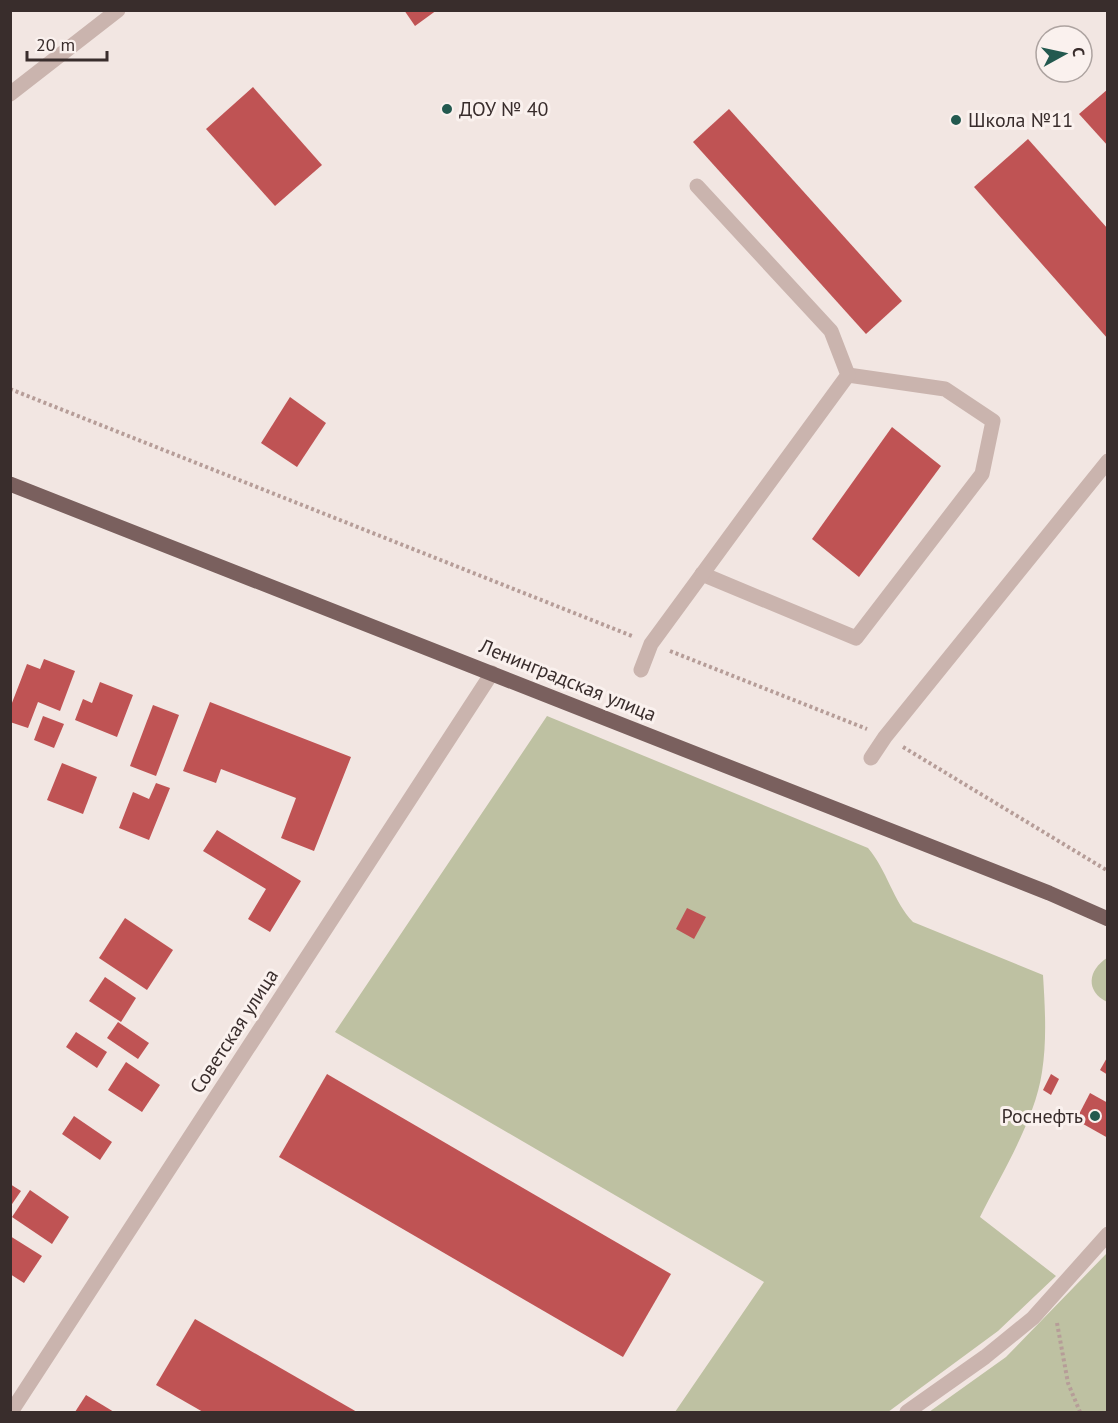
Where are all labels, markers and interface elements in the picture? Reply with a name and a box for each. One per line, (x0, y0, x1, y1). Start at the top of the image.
scale bar (27, 24, 106, 62)
north arrow (1034, 24, 1094, 84)
text: 20 m (36, 33, 75, 56)
text: С (1068, 46, 1089, 58)
place label: ДОУ № 40 (459, 96, 549, 122)
marker: ДОУ № 40 (440, 102, 454, 116)
place label: Школа №11 (968, 107, 1073, 133)
marker: Школа №11 (949, 113, 963, 127)
street label: Ленинградская улица (475, 632, 660, 727)
street label: Советская улица (184, 964, 284, 1098)
place label: Роснефть (1002, 1103, 1083, 1129)
marker: Роснефть (1088, 1109, 1102, 1123)

